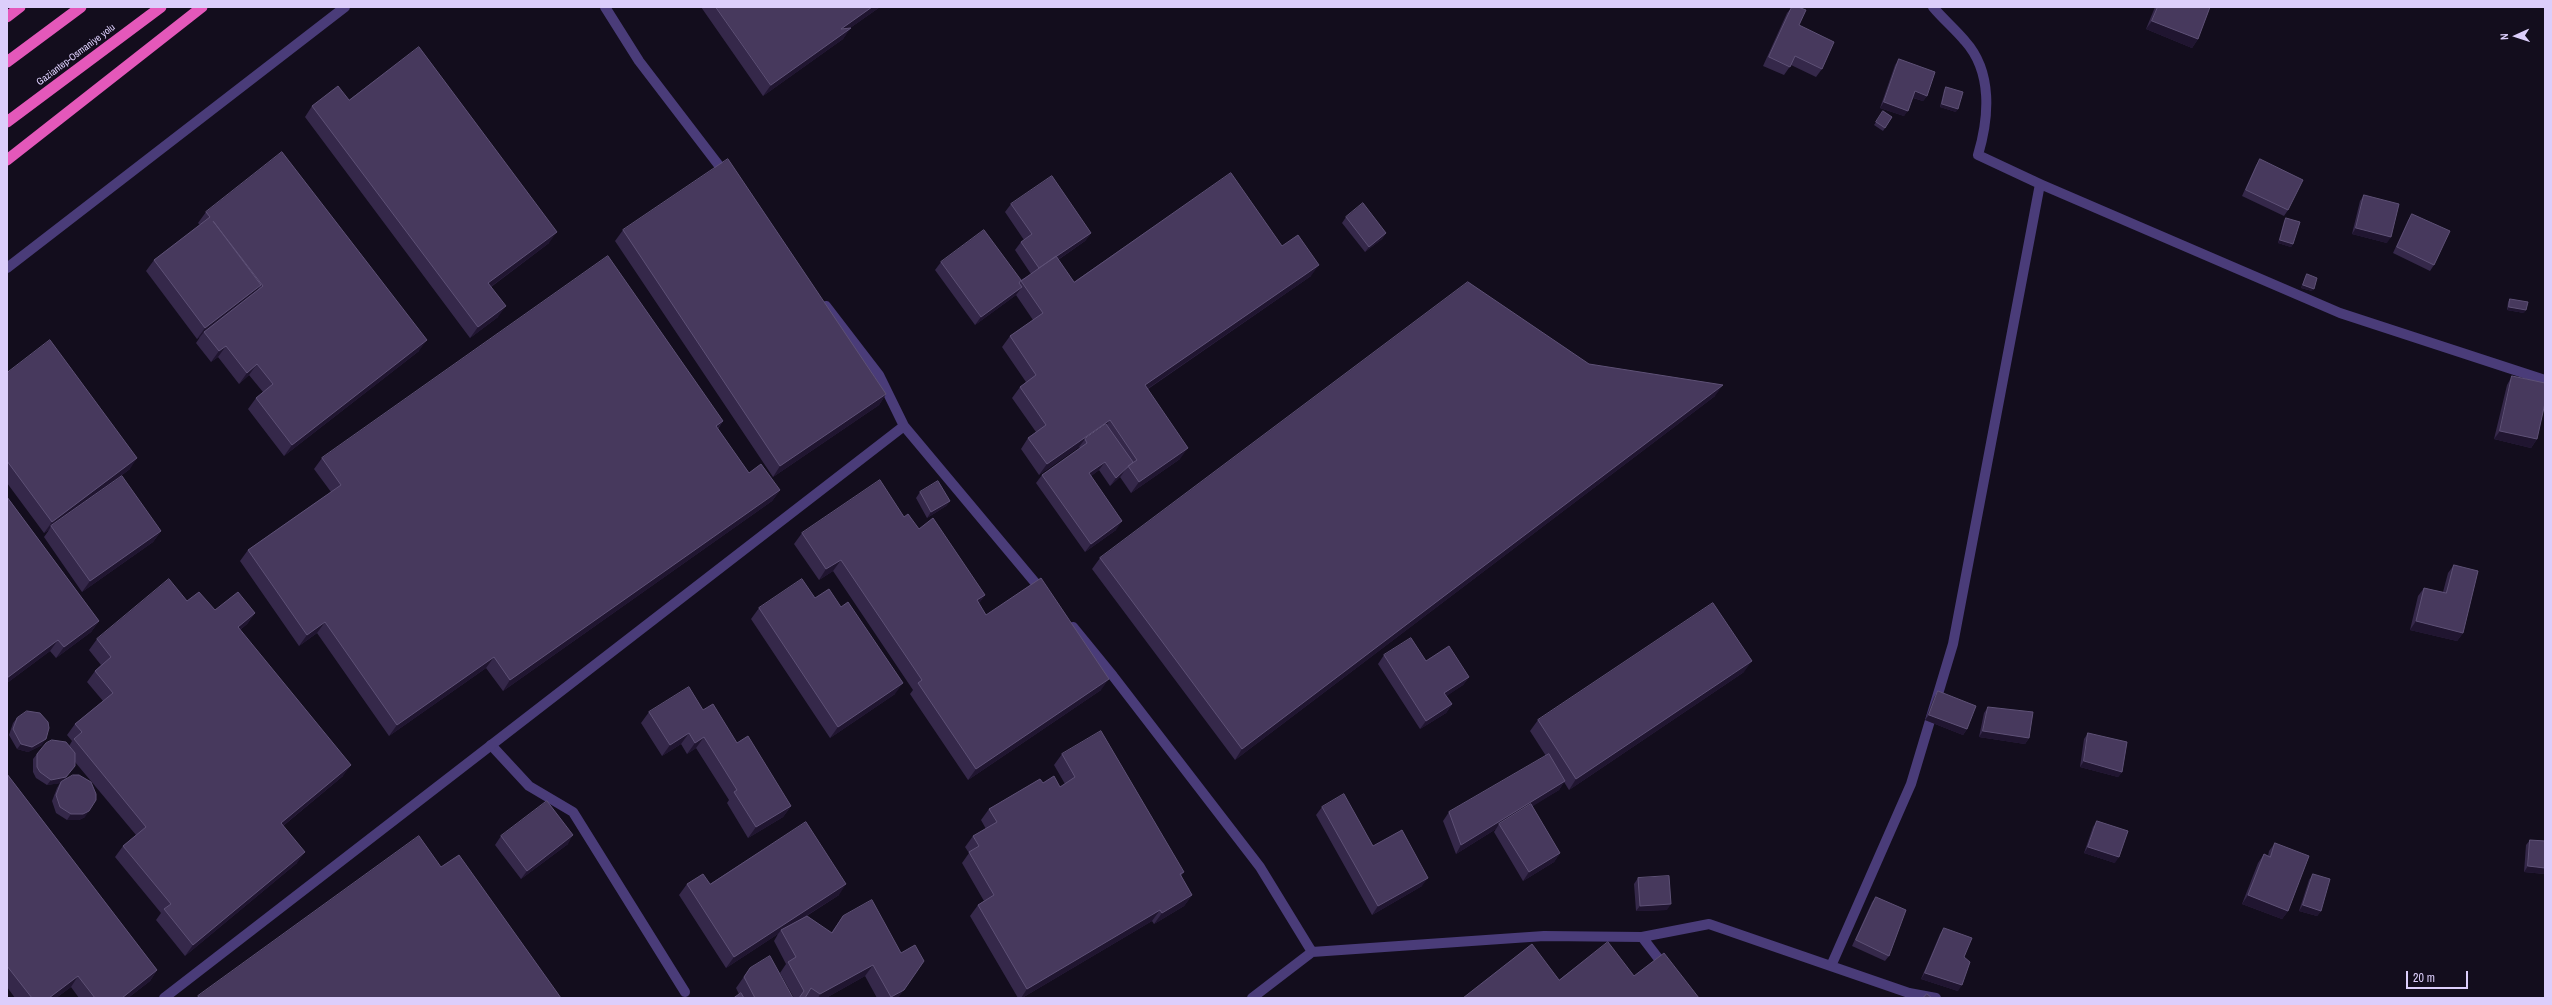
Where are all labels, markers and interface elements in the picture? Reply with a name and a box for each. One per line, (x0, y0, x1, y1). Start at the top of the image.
north arrow (2496, 16, 2536, 56)
street label: Gaziantep-Osmaniye yolu (34, 22, 118, 88)
text: N (2497, 33, 2511, 40)
scale bar (2408, 963, 2470, 989)
text: 20 m (2413, 970, 2435, 986)

